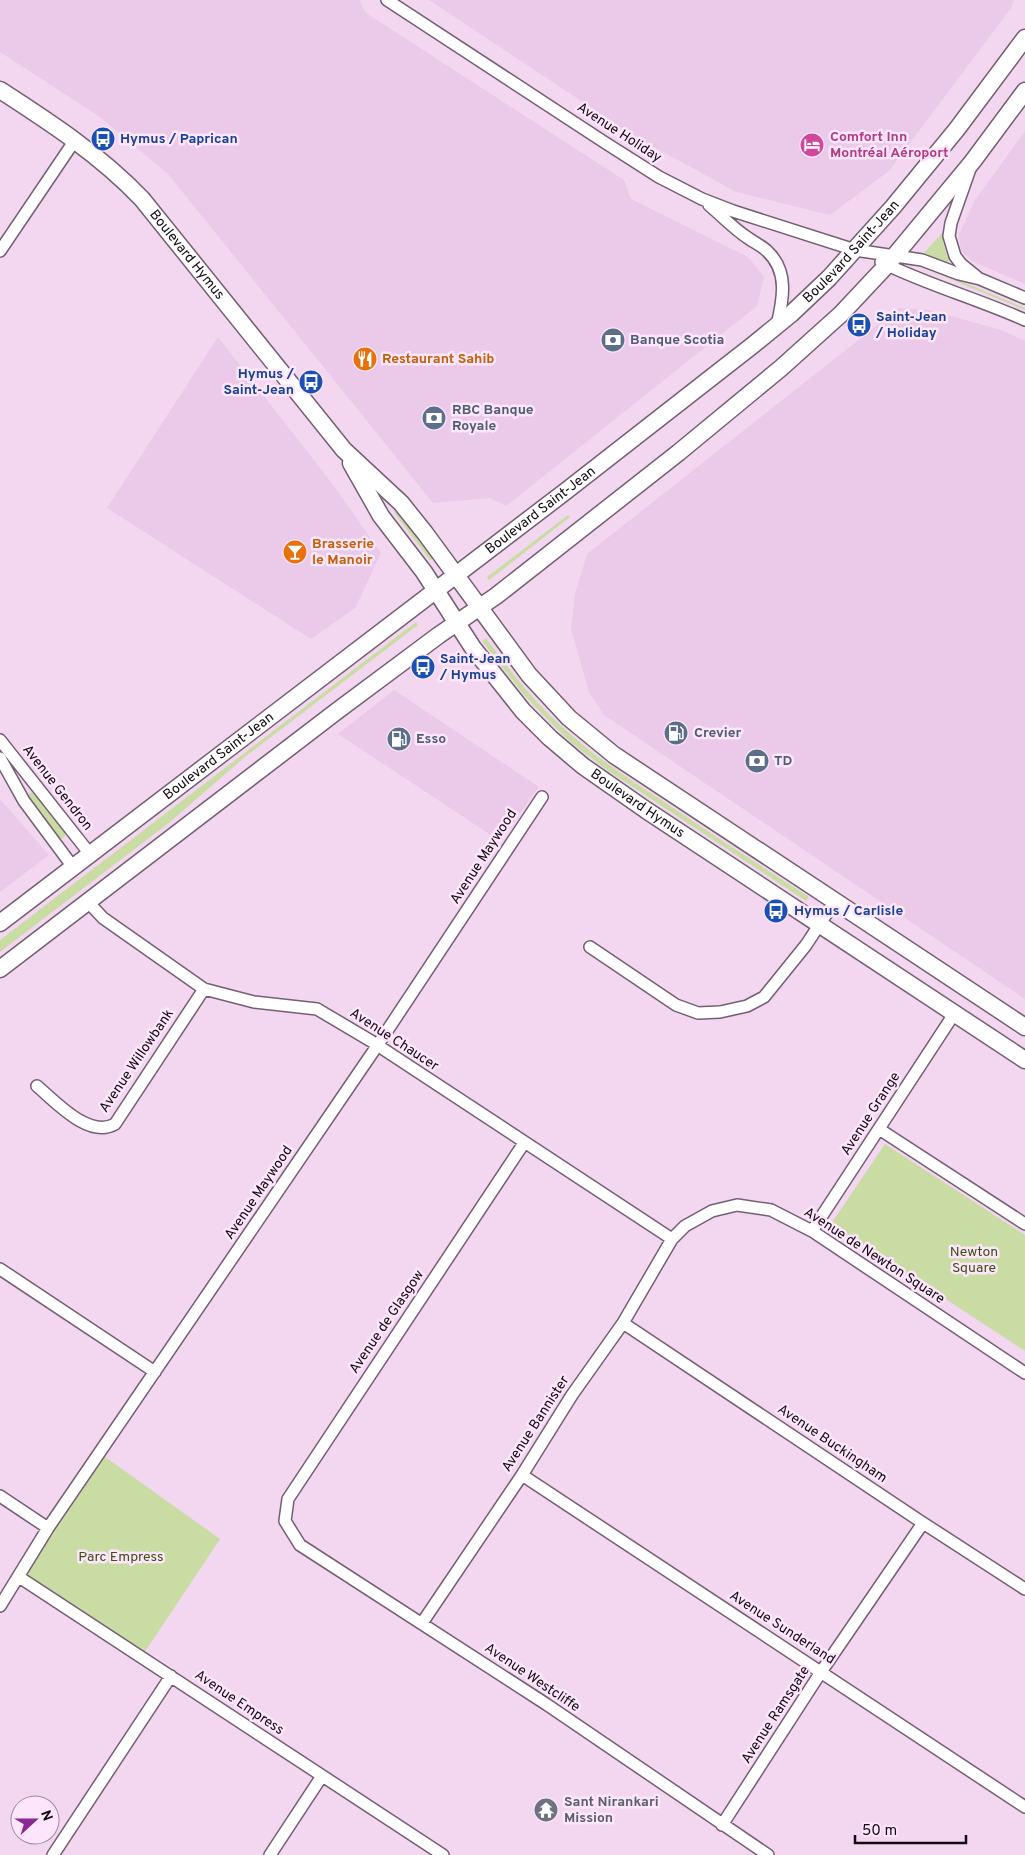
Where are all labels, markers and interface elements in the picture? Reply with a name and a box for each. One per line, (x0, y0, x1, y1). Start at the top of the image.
street label: Avenue Holiday (573, 99, 665, 167)
bus stop icon: Hymus / Paprican (90, 126, 116, 152)
place label: Comfort Inn Montréal Aéroport (830, 129, 949, 162)
place label: Hymus / Paprican (120, 131, 238, 148)
hotel icon: Comfort Inn Montréal Aéroport (799, 132, 825, 158)
street label: Boulevard Saint-Jean (799, 197, 903, 307)
street label: Boulevard Hymus (146, 206, 228, 303)
place label: Saint-Jean / Holiday (875, 309, 947, 342)
bus stop icon: Saint-Jean / Holiday (846, 312, 872, 338)
bank icon: Banque Scotia (600, 327, 626, 353)
place label: Banque Scotia (630, 332, 724, 349)
restaurant icon: Restaurant Sahib (352, 346, 378, 372)
place label: Restaurant Sahib (382, 351, 494, 368)
place label: Hymus / Saint-Jean (223, 366, 295, 399)
bus stop icon: Hymus / Saint-Jean (298, 369, 324, 395)
place label: RBC Banque Royale (452, 402, 534, 435)
bank icon: RBC Banque Royale (421, 405, 447, 431)
street label: Boulevard Saint-Jean (482, 463, 599, 558)
place label: Brasserie le Manoir (312, 536, 374, 569)
bar icon: Brasserie le Manoir (282, 539, 308, 565)
place label: Saint-Jean / Hymus (439, 651, 511, 684)
bus stop icon: Saint-Jean / Hymus (410, 654, 436, 680)
street label: Boulevard Saint-Jean (160, 709, 277, 804)
fuel station icon: Crevier (663, 720, 689, 746)
place label: Crevier (694, 725, 742, 742)
fuel station icon: Esso (386, 726, 412, 752)
place label: Esso (416, 731, 446, 748)
street label: Avenue Gendron (18, 742, 96, 834)
bank icon: TD (744, 748, 770, 774)
place label: TD (774, 753, 792, 770)
street label: Boulevard Hymus (587, 765, 688, 842)
street label: Avenue Maywood (447, 806, 521, 908)
bus stop icon: Hymus / Carlisle (763, 898, 789, 924)
place label: Hymus / Carlisle (794, 903, 903, 920)
street label: Avenue Chaucer (346, 1005, 442, 1075)
street label: Avenue Willowbank (96, 1006, 178, 1116)
street label: Avenue Grange (838, 1069, 904, 1159)
street label: Avenue Maywood (221, 1143, 297, 1243)
street label: Avenue de Newton Square (800, 1204, 948, 1308)
park label: Newton Square (950, 1244, 998, 1277)
street label: Avenue de Glasgow (346, 1267, 428, 1377)
street label: Avenue Bannister (499, 1372, 574, 1475)
street label: Avenue Buckingham (774, 1401, 890, 1487)
park label: Parc Empress (78, 1549, 164, 1566)
street label: Avenue Sunderland (726, 1587, 838, 1669)
street label: Avenue Westcliffe (481, 1640, 583, 1716)
street label: Avenue Ramsgate (738, 1663, 814, 1767)
street label: Avenue Empress (191, 1667, 287, 1739)
place label: Sant Nirankari Mission (564, 1794, 659, 1827)
north arrow (10, 1795, 60, 1845)
temple icon: Sant Nirankari Mission (533, 1797, 559, 1823)
text: N (36, 1808, 55, 1824)
scale bar (855, 1812, 966, 1844)
text: 50 m (862, 1822, 897, 1841)

